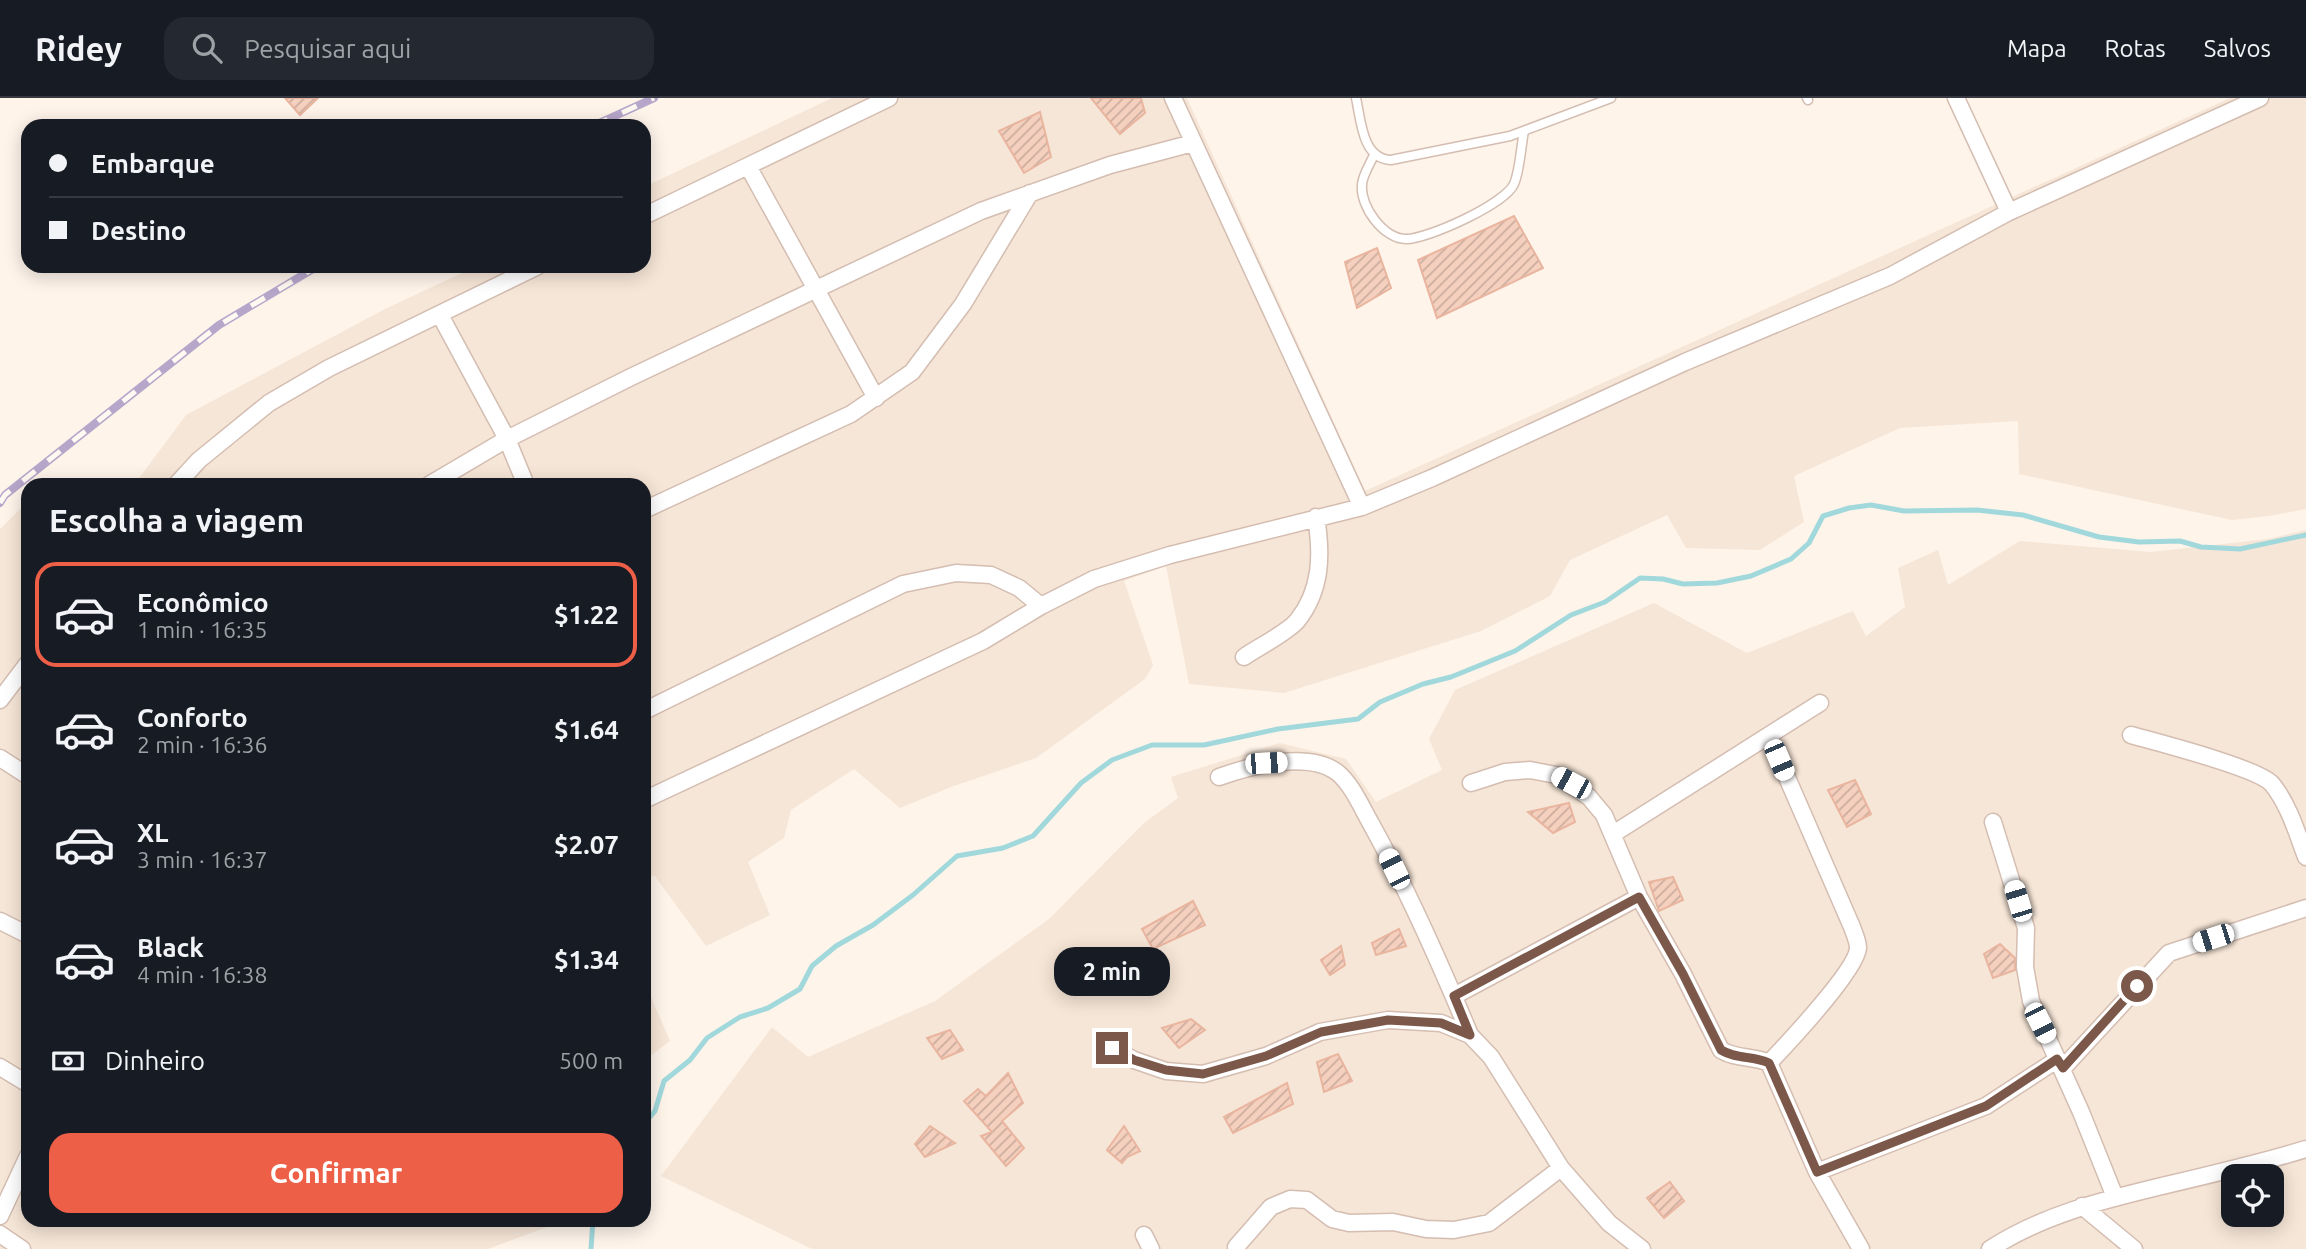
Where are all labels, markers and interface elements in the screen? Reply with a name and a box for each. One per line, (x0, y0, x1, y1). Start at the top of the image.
search box (164, 17, 654, 80)
icon: search (188, 29, 226, 67)
text: Ridey (35, 30, 122, 67)
text: Pesquisar aqui (244, 34, 411, 63)
text: Mapa (2007, 35, 2067, 62)
text: Rotas (2105, 35, 2166, 62)
text: Salvos (2204, 35, 2271, 62)
text: Embarque (91, 149, 215, 178)
text: Destino (91, 216, 187, 245)
text: Escolha a viagem (49, 502, 304, 538)
icon: car (53, 583, 116, 646)
text: Econômico (137, 588, 269, 617)
text: $1.22 (554, 600, 619, 629)
text: 1 min · 16:35 (137, 617, 268, 642)
icon: car (53, 698, 116, 761)
text: Conforto (137, 703, 248, 732)
text: $1.64 (554, 715, 619, 744)
text: 2 min · 16:36 (137, 732, 268, 757)
car (1762, 737, 1797, 783)
car (1245, 751, 1288, 775)
car (1548, 764, 1595, 802)
icon: car (53, 813, 116, 876)
text: XL (137, 818, 168, 847)
text: $2.07 (554, 830, 619, 859)
car (1376, 846, 1413, 892)
text: 3 min · 16:37 (137, 847, 268, 872)
car (2002, 878, 2035, 924)
car (2190, 922, 2237, 954)
icon: car (53, 928, 116, 991)
text: Black (137, 933, 204, 962)
text: $1.34 (554, 945, 619, 974)
callout: 2 min (1054, 946, 1170, 996)
text: 2 min (1083, 959, 1141, 984)
text: 4 min · 16:38 (137, 962, 268, 987)
route start (2121, 970, 2153, 1002)
car (2022, 1000, 2059, 1046)
route end (1096, 1032, 1128, 1064)
icon: cash (49, 1042, 87, 1080)
text: Dinheiro (105, 1046, 205, 1075)
text: 500 m (559, 1048, 623, 1073)
button: Confirmar (49, 1133, 623, 1213)
map controls (2221, 1164, 2284, 1227)
button: locate (2221, 1164, 2284, 1227)

